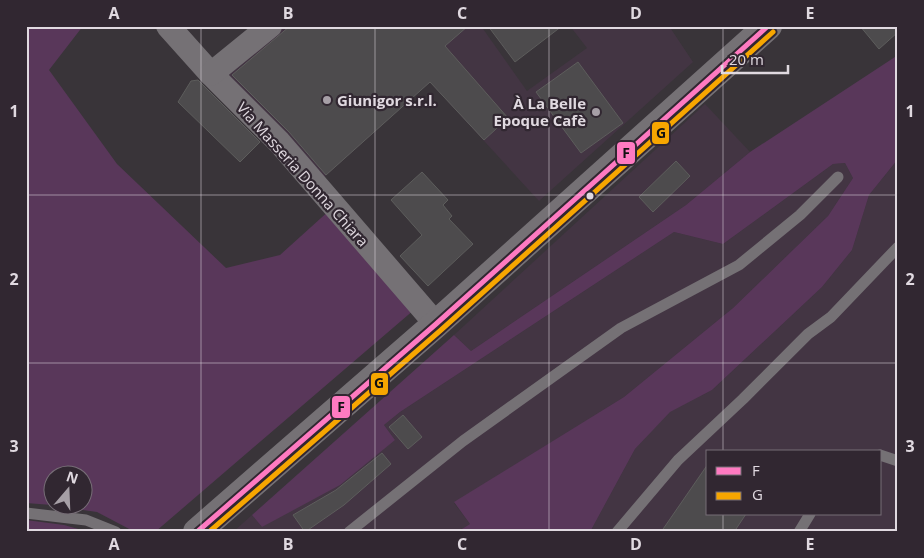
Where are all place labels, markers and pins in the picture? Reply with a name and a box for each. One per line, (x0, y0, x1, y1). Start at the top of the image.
place label: Giunigor s.r.l. (337, 90, 437, 110)
place label: À La Belle Epoque Cafè (493, 93, 586, 130)
marker: Giunigor s.r.l. (321, 94, 333, 106)
marker: À La Belle Epoque Cafè (590, 106, 602, 118)
unlabelled marker (585, 191, 595, 201)

